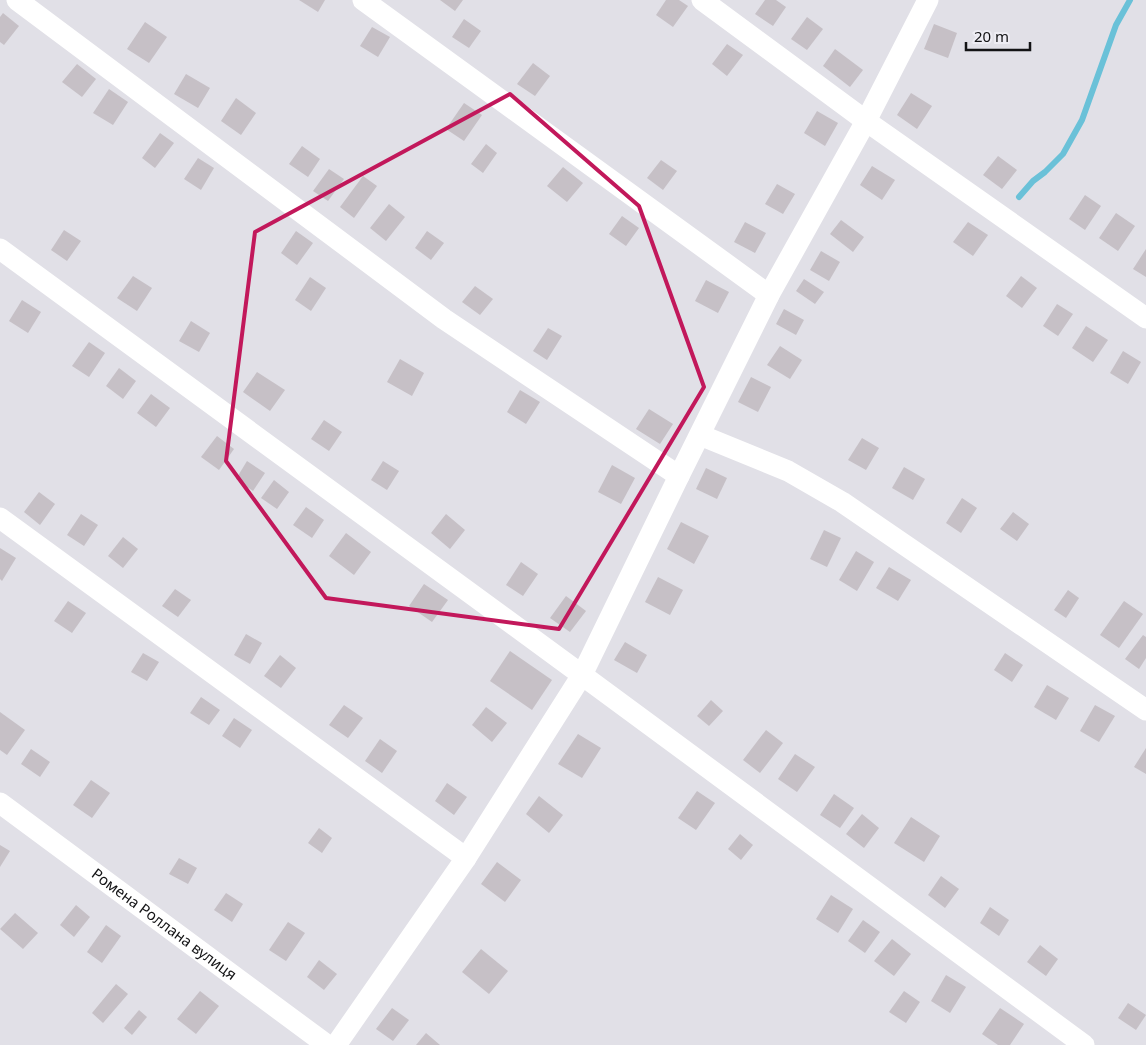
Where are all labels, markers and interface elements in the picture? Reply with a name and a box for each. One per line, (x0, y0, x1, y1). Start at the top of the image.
scale bar (966, 20, 1030, 52)
text: 20 m (974, 26, 1009, 46)
street label: Ромена Роллана вулиця (88, 863, 241, 984)

